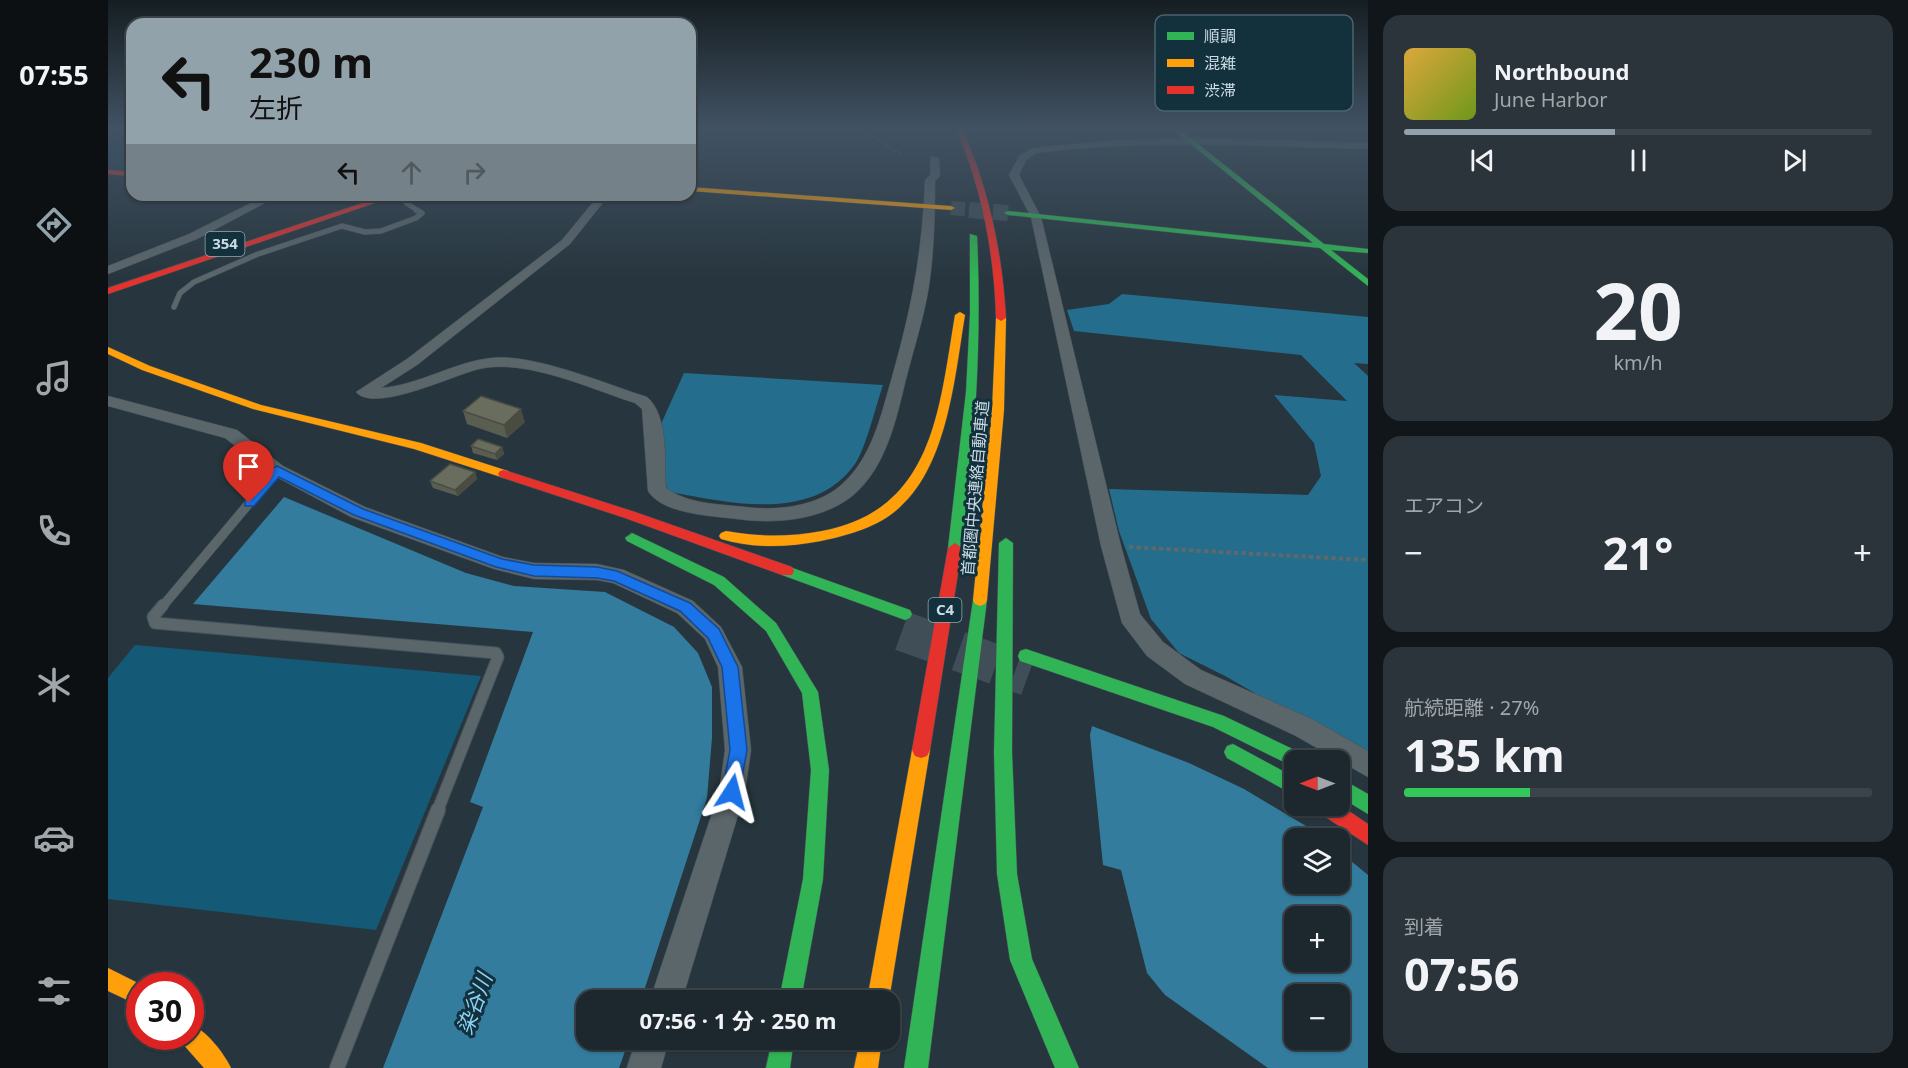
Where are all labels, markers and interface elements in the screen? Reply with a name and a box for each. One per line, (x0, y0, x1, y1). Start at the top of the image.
legend (1155, 15, 1353, 111)
text: 順調 (1204, 25, 1236, 47)
text: 230 m (249, 33, 373, 90)
icon: left (150, 42, 228, 120)
text: 混雑 (1204, 52, 1236, 74)
text: 07:55 (19, 56, 89, 93)
text: Northbound (1494, 56, 1629, 86)
text: 渋滞 (1204, 79, 1236, 101)
text: June Harbor (1494, 86, 1608, 113)
text: 左折 (249, 89, 303, 126)
icon: previous (1466, 144, 1499, 177)
icon: pause (1622, 144, 1655, 177)
icon: next (1778, 144, 1811, 177)
icon: left (332, 156, 365, 189)
icon: ahead (395, 156, 428, 189)
icon: right (458, 156, 491, 189)
icon: directions (33, 204, 75, 246)
road number: 354 (206, 232, 244, 256)
text: 20 (1593, 257, 1683, 363)
text: km/h (1613, 349, 1663, 376)
icon: music (33, 357, 75, 399)
street label: 首都圏中央連絡自動車道 (956, 399, 994, 577)
pin (223, 441, 274, 503)
icon: arrive (232, 450, 265, 483)
text: エアコン (1404, 492, 1484, 519)
icon: phone (33, 510, 75, 552)
text: 21° (1603, 522, 1673, 583)
text: − (1404, 530, 1423, 575)
text: + (1853, 530, 1872, 575)
road number: C4 (928, 598, 962, 622)
icon: climate (33, 664, 75, 706)
text: 航続距離 · 27% (1404, 694, 1539, 721)
text: 135 km (1404, 724, 1565, 785)
north arrow (1284, 750, 1350, 816)
map controls (1284, 750, 1350, 1050)
position arrow (700, 760, 764, 824)
icon: car (33, 817, 75, 859)
button: layers (1284, 828, 1350, 894)
button: + (1284, 906, 1350, 972)
text: 到着 (1404, 913, 1444, 940)
text: 07:56 (1404, 943, 1520, 1004)
water label: 染谷川 (450, 967, 499, 1038)
icon: filters (33, 970, 75, 1012)
speed limit sign: 30 (126, 972, 204, 1050)
button: − (1284, 984, 1350, 1050)
text: 07:56 · 1 分 · 250 m (640, 1005, 837, 1035)

